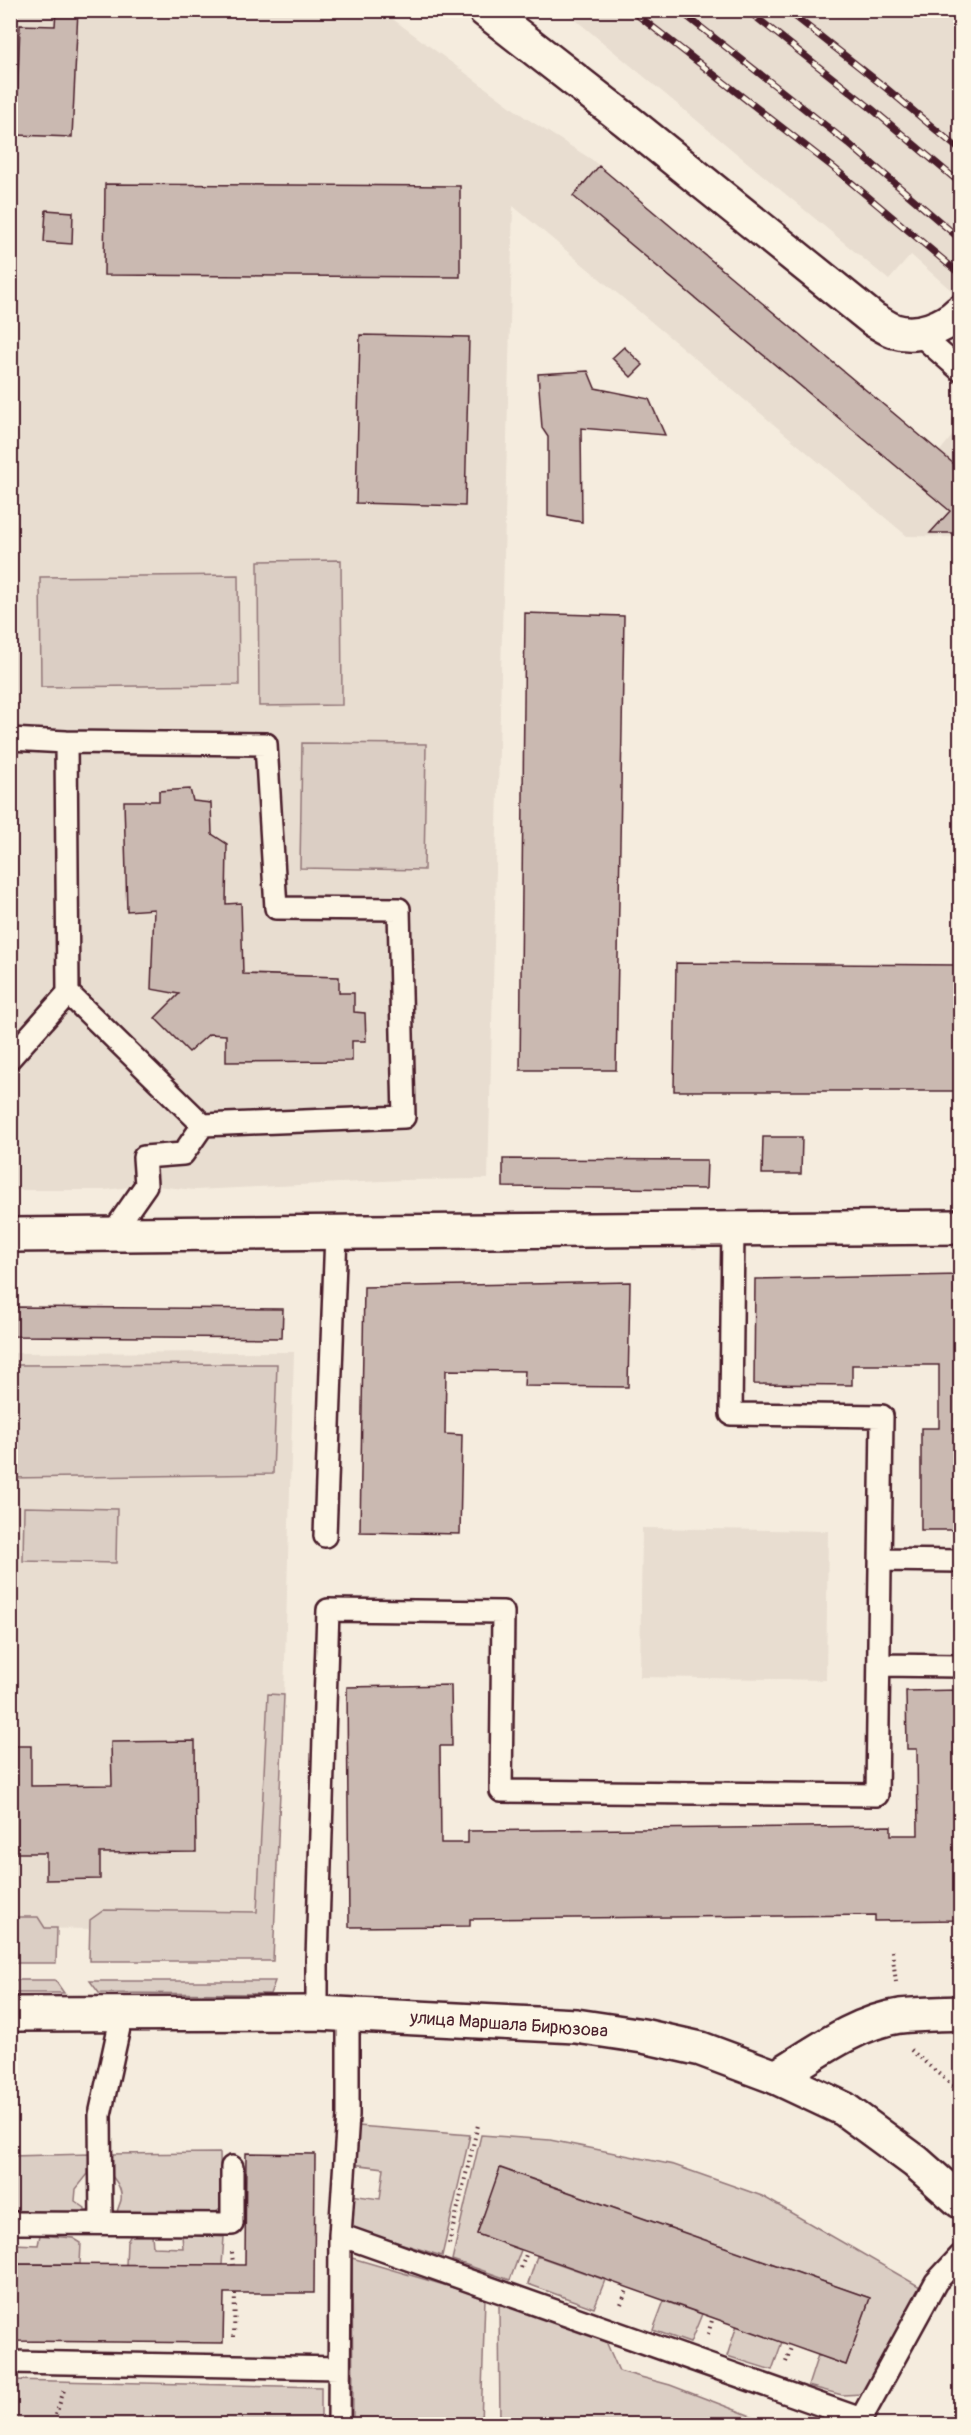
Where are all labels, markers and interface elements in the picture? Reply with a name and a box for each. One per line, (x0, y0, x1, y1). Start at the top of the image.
street label: улица Маршала Бирюзова (408, 2006, 609, 2043)

